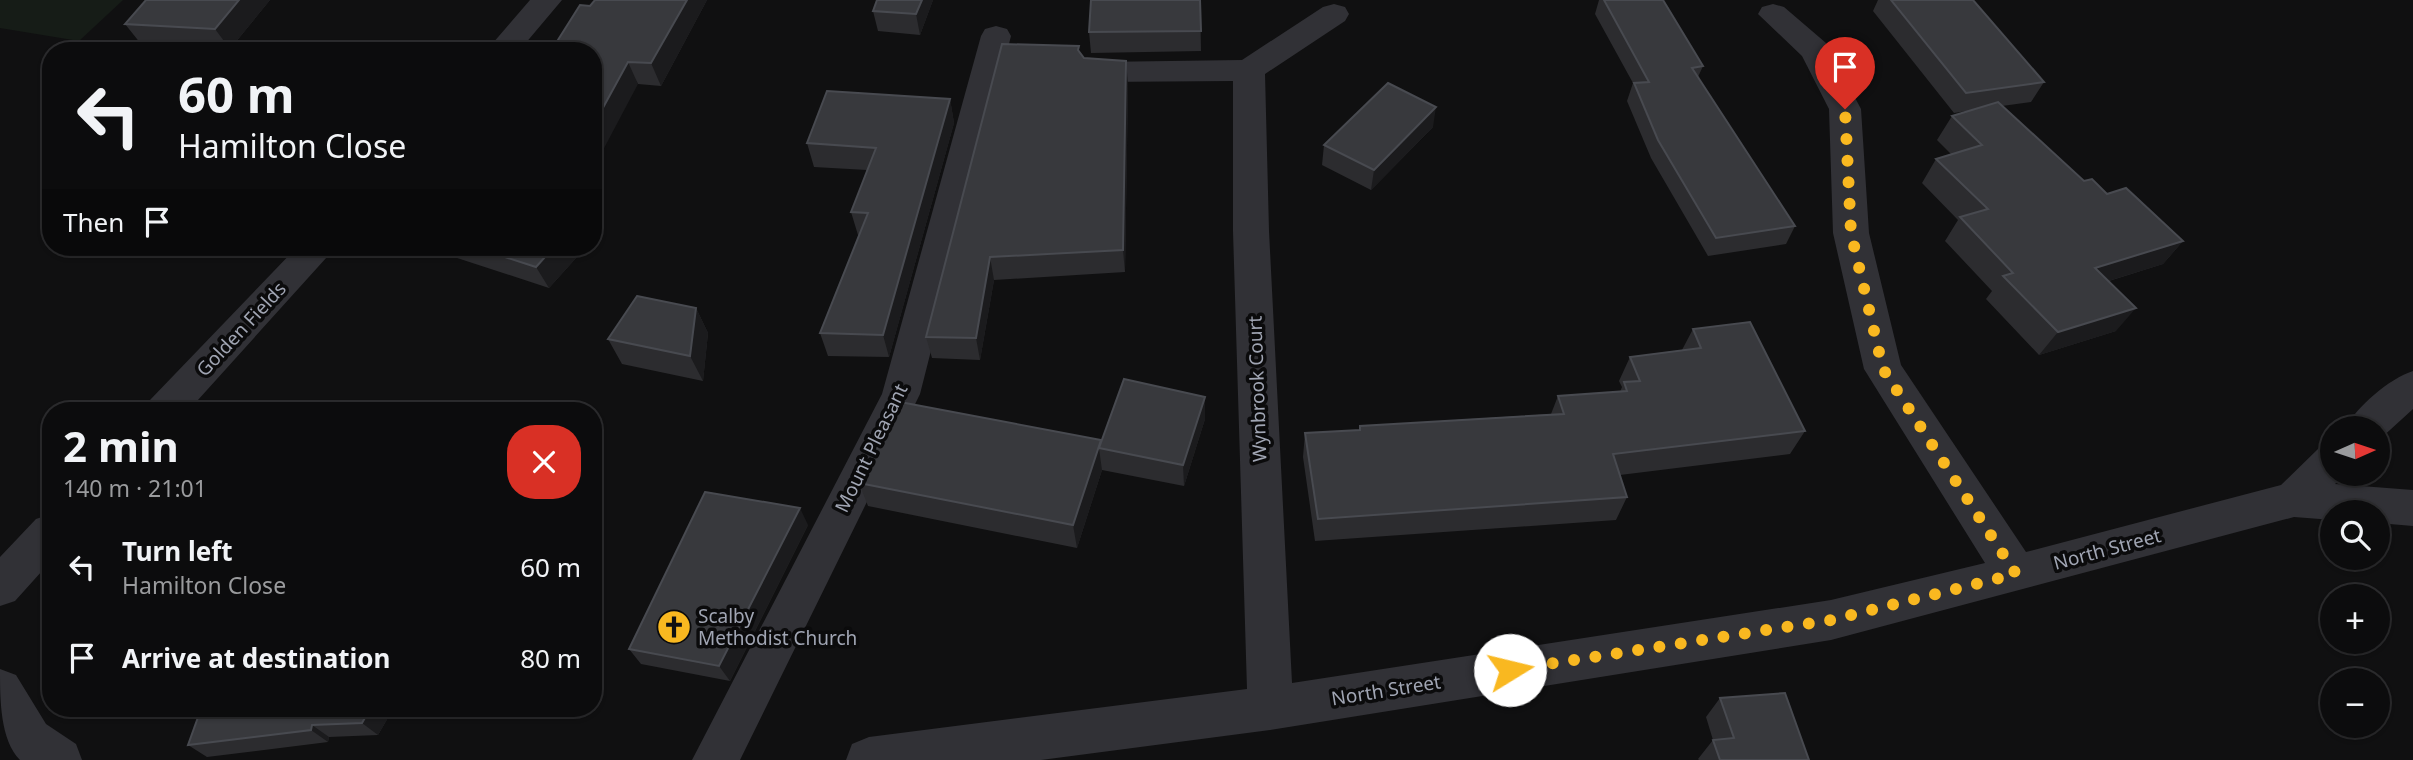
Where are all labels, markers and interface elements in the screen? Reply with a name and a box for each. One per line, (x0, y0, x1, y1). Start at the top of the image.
pin (1815, 37, 1875, 109)
icon: arrive (1826, 48, 1864, 86)
text: 60 m (178, 61, 295, 127)
icon: left (63, 70, 154, 161)
text: Hamilton Close (178, 124, 406, 167)
icon: arrive (138, 203, 176, 241)
text: Then (63, 204, 124, 240)
street label: Golden Fields (190, 276, 292, 382)
street label: Wynbrook Court (1241, 315, 1273, 463)
street label: Mount Pleasant (829, 379, 913, 517)
north arrow (2320, 416, 2390, 486)
map controls (2320, 416, 2390, 738)
text: 2 min (63, 417, 179, 474)
button: close (507, 425, 581, 499)
text: 140 m · 21:01 (63, 472, 207, 504)
button: search (2320, 500, 2390, 570)
street label: North Street (2050, 522, 2164, 576)
text: Turn left (122, 533, 233, 569)
icon: left (63, 548, 101, 586)
text: 60 m (520, 549, 581, 585)
text: Hamilton Close (122, 569, 286, 601)
button: + (2320, 584, 2390, 654)
place label: Scalby Methodist Church (698, 603, 857, 651)
church icon: Scalby Methodist Church (655, 608, 693, 646)
position arrow (1473, 633, 1547, 707)
icon: arrive (63, 639, 101, 677)
text: Arrive at destination (122, 640, 391, 676)
text: 80 m (520, 640, 581, 676)
button: − (2320, 668, 2390, 738)
street label: North Street (1329, 669, 1443, 711)

